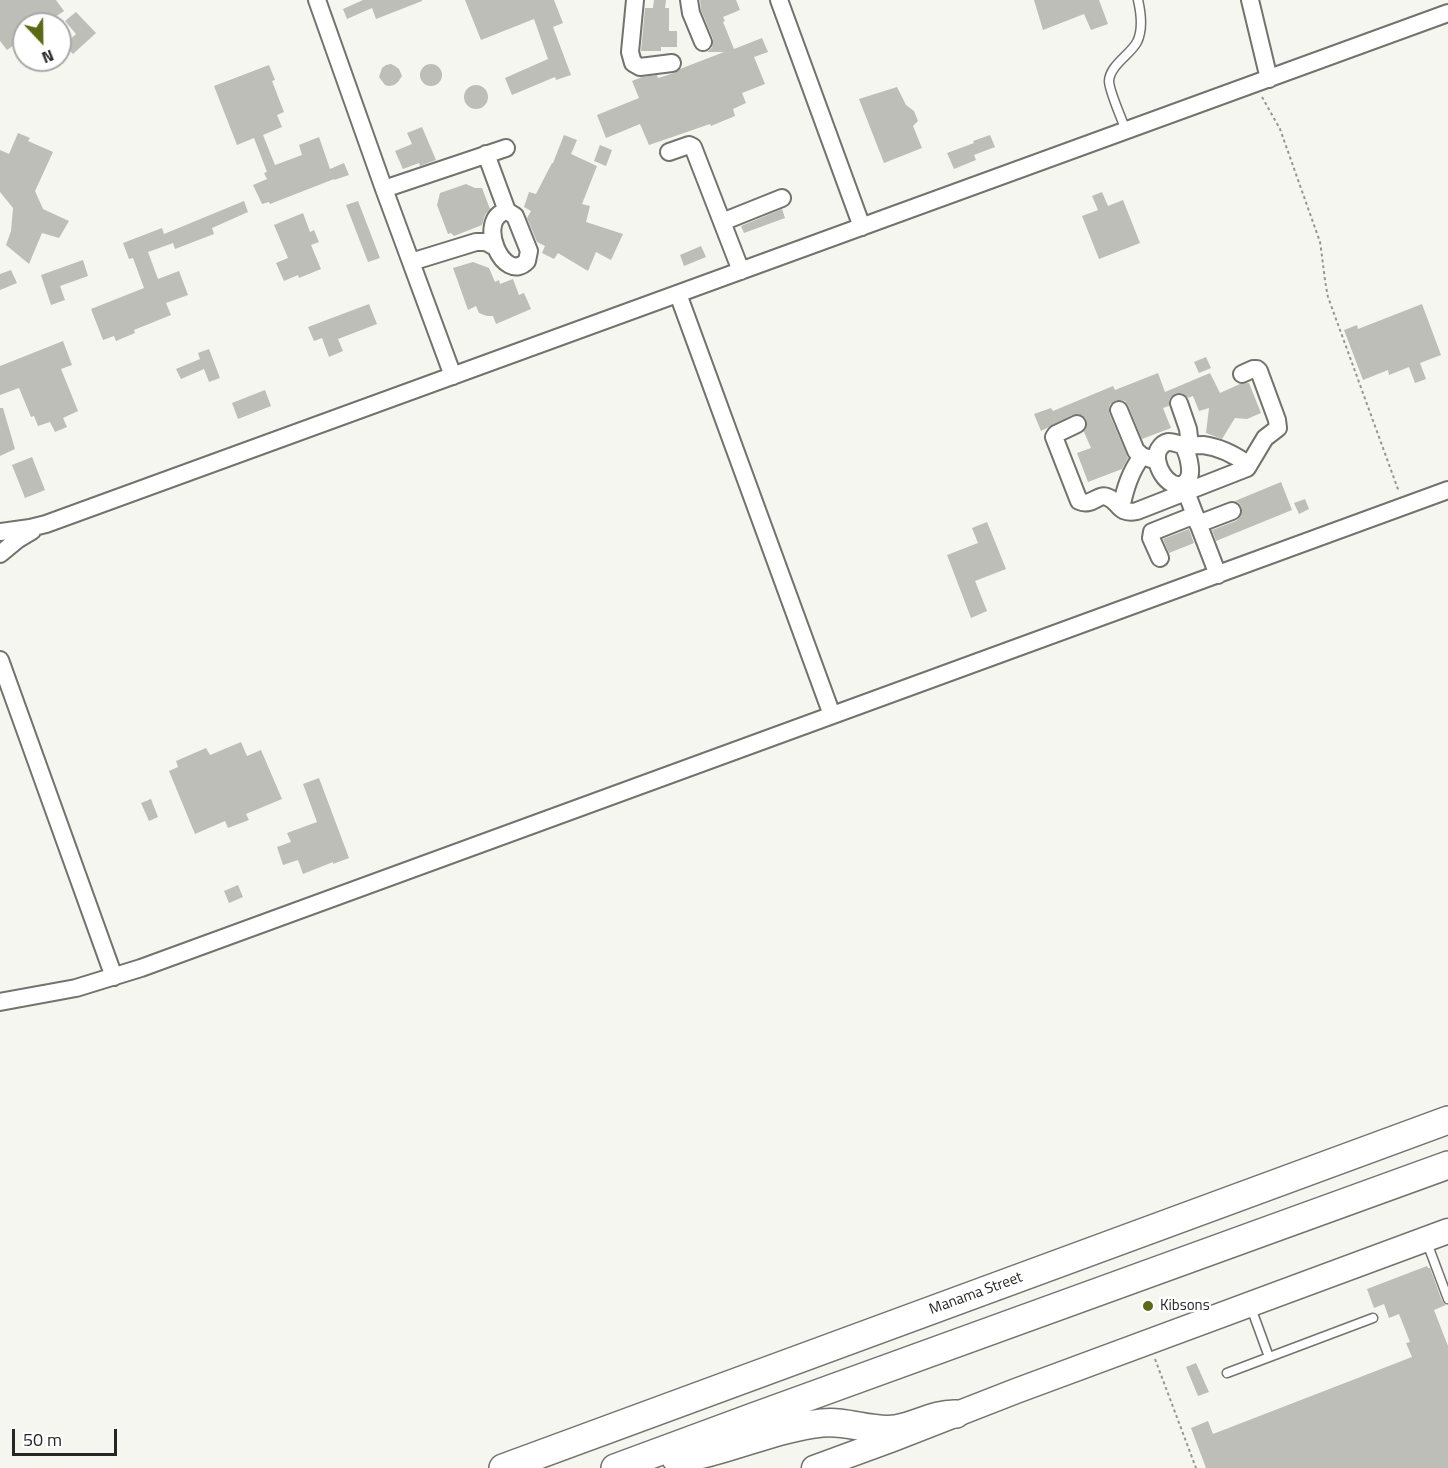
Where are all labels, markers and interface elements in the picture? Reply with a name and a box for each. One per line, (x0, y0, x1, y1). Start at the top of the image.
north arrow (12, 12, 72, 72)
text: N (38, 44, 58, 70)
street label: Manama Street (927, 1269, 1025, 1319)
place label: Kibsons (1160, 1297, 1210, 1315)
marker: Kibsons (1141, 1299, 1155, 1313)
scale bar (15, 1417, 120, 1455)
text: 50 m (23, 1426, 62, 1453)

